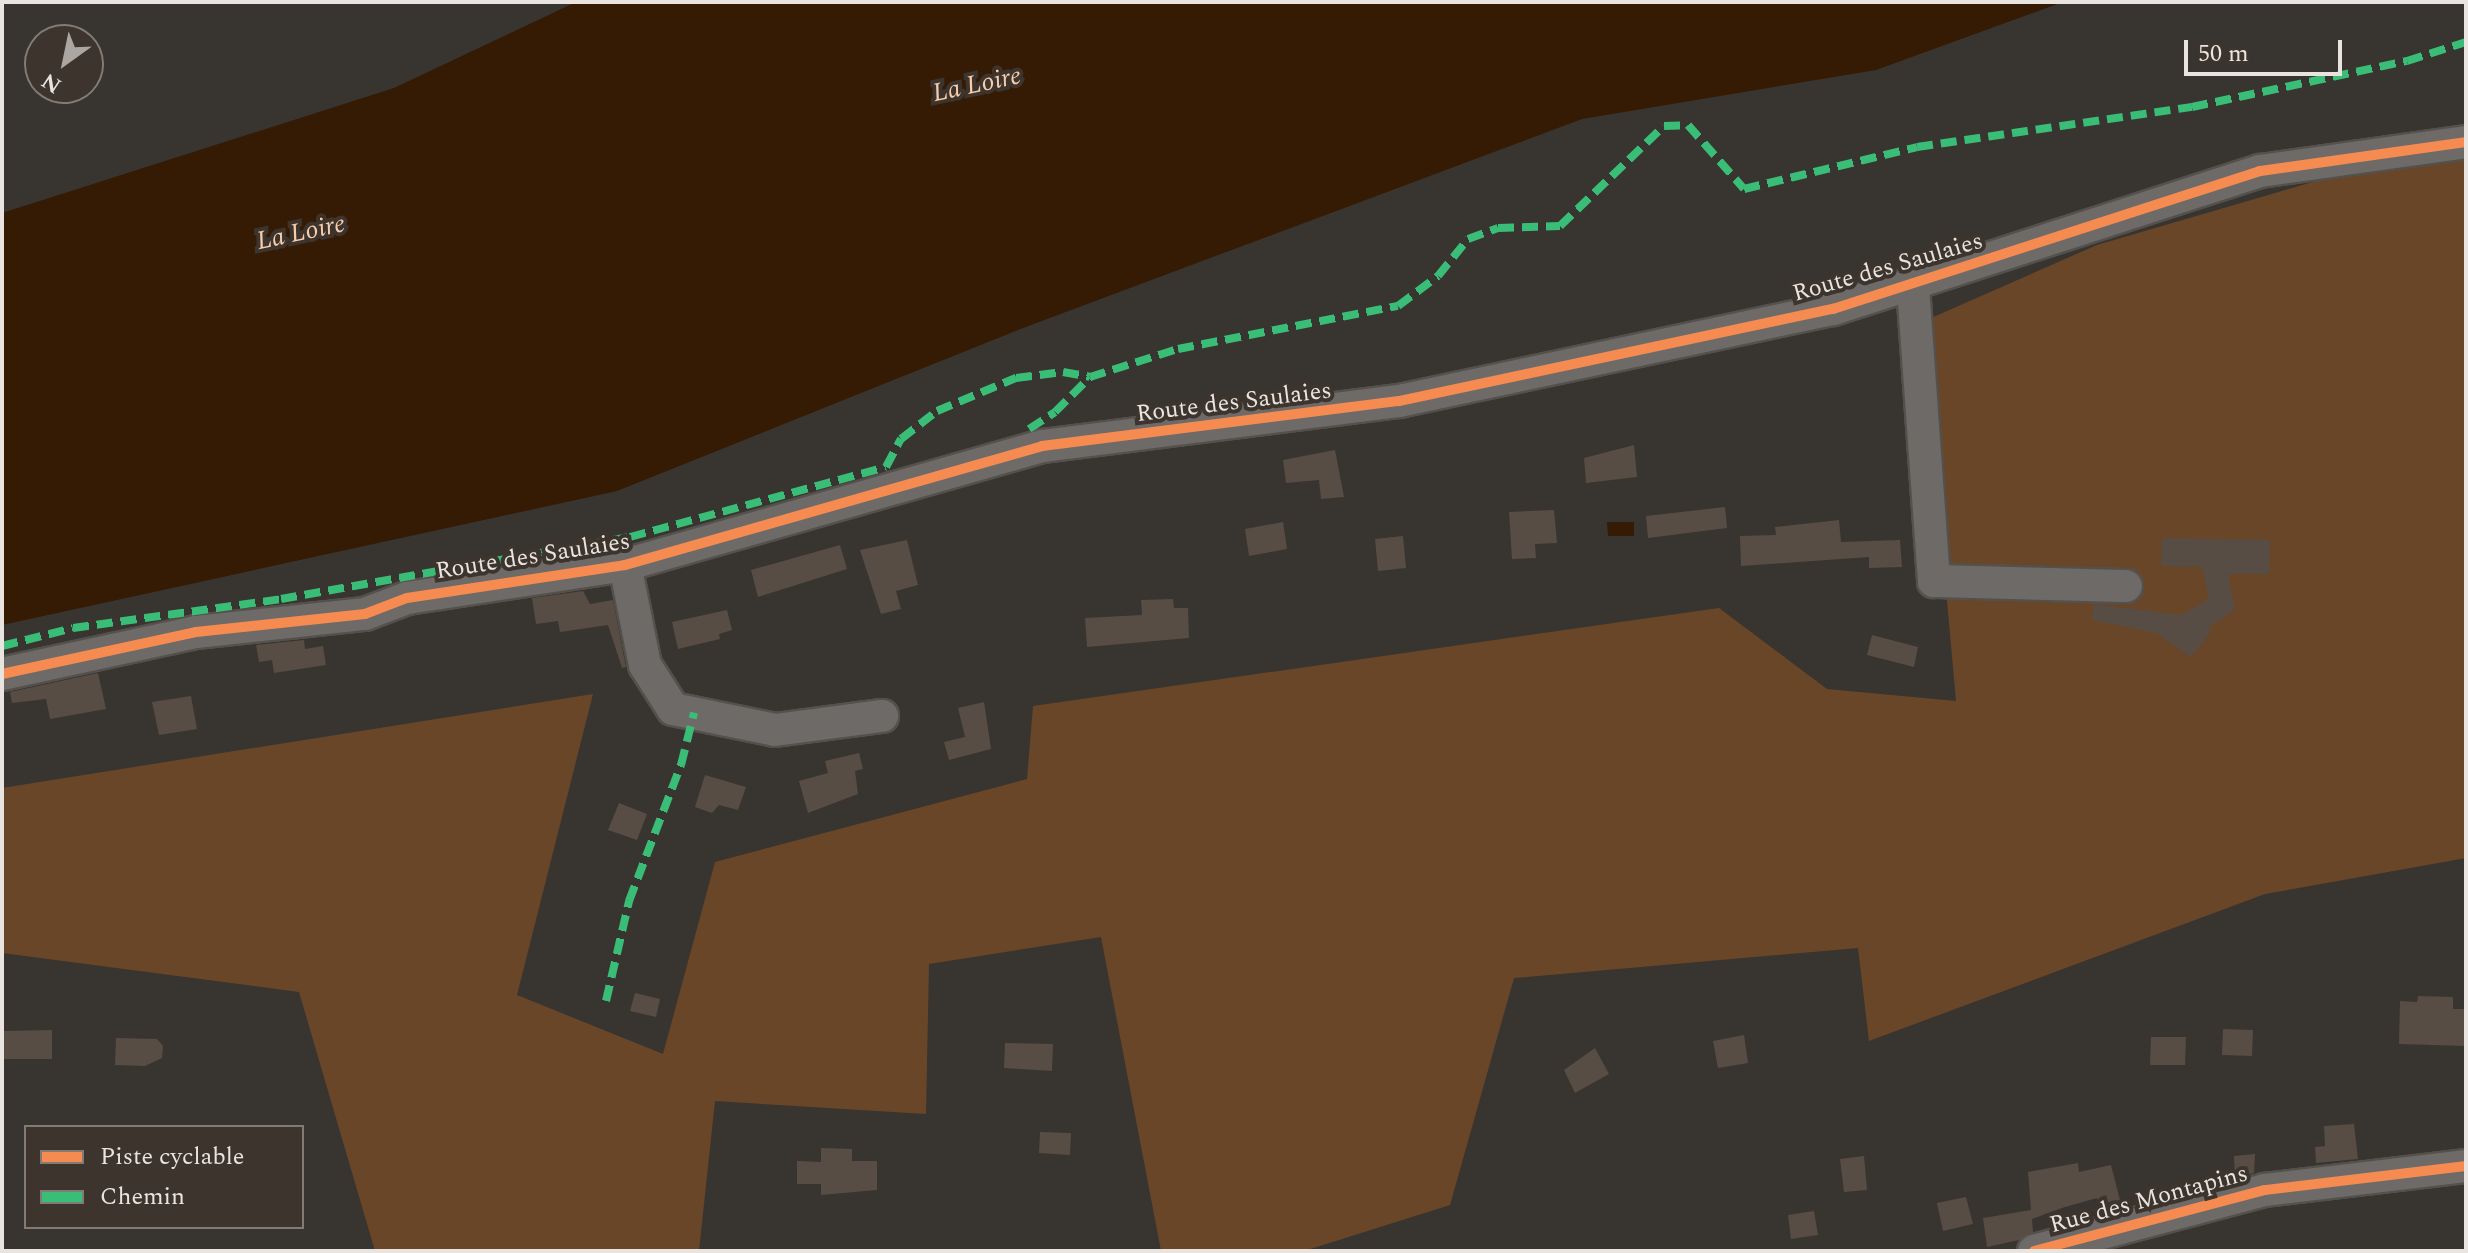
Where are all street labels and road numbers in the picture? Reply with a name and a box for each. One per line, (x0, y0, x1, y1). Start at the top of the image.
street label: Route des Saulaies (1790, 227, 1986, 309)
street label: Route des Saulaies (1135, 377, 1333, 429)
street label: Route des Saulaies (434, 527, 632, 587)
street label: Rue des Montapins (2047, 1160, 2251, 1240)

